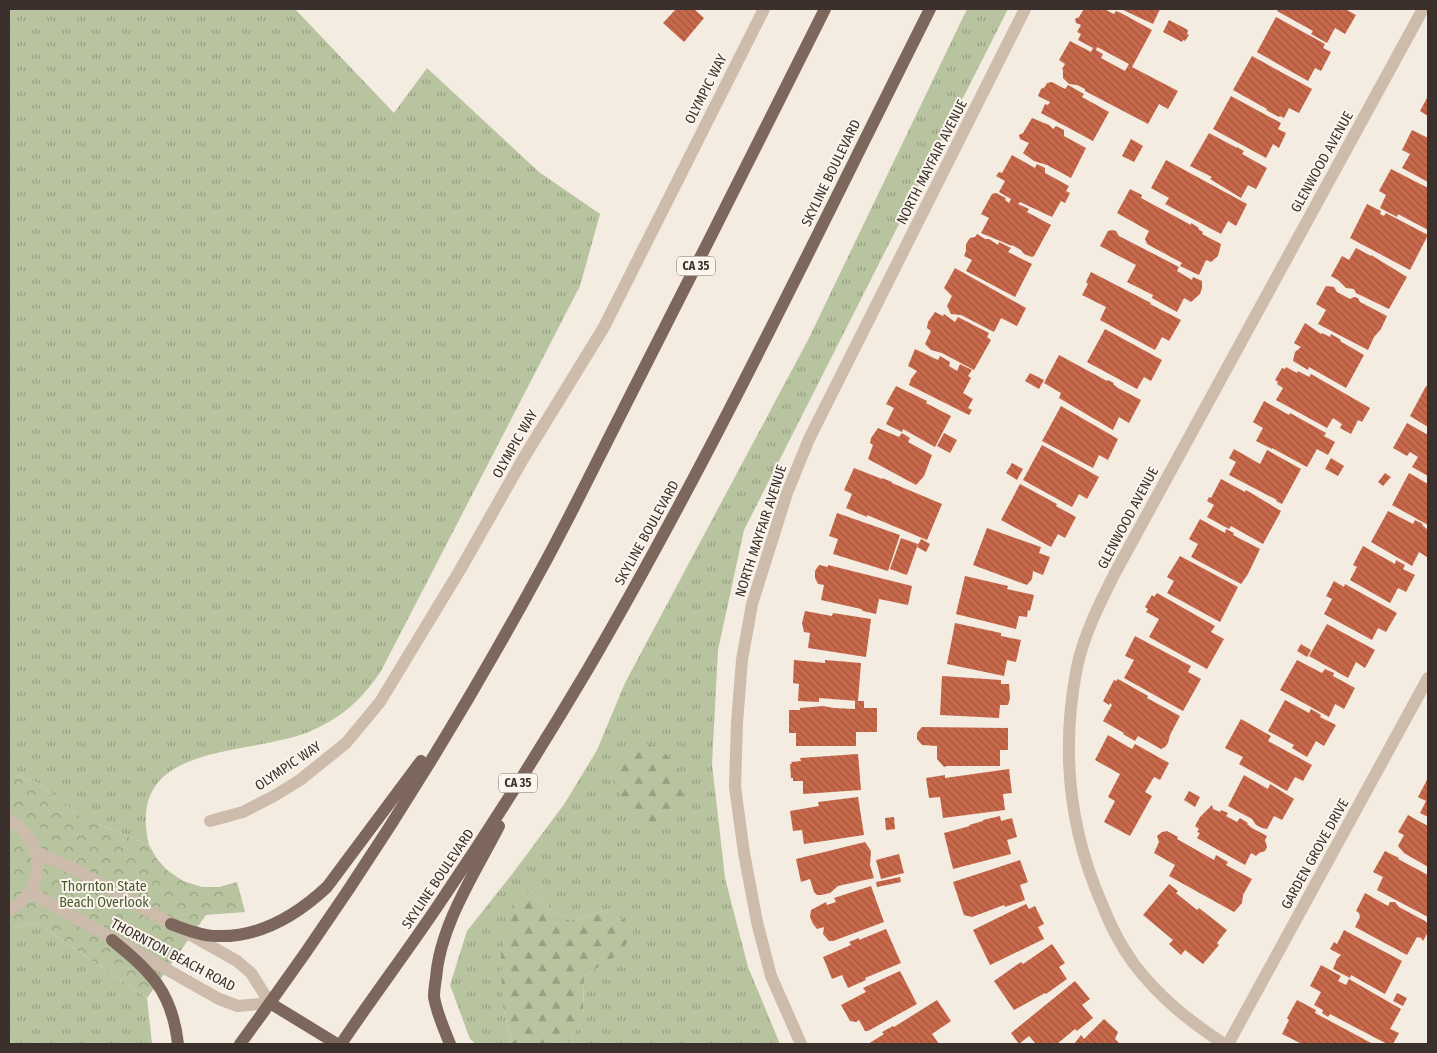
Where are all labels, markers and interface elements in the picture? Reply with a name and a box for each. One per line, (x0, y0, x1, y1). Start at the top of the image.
street label: OLYMPIC WAY (681, 51, 731, 127)
street label: NORTH MAYFAIR AVENUE (893, 96, 971, 227)
street label: GLENWOOD AVENUE (1287, 108, 1357, 216)
street label: SKYLINE BOULEVARD (798, 117, 864, 229)
road number: CA 35 (677, 256, 715, 276)
street label: OLYMPIC WAY (489, 407, 541, 481)
street label: NORTH MAYFAIR AVENUE (732, 462, 791, 599)
street label: GLENWOOD AVENUE (1094, 464, 1162, 572)
street label: SKYLINE BOULEVARD (611, 478, 683, 588)
street label: OLYMPIC WAY (252, 738, 324, 794)
road number: CA 35 (499, 774, 537, 792)
street label: GARDEN GROVE DRIVE (1278, 795, 1353, 912)
street label: SKYLINE BOULEVARD (398, 826, 478, 932)
park label: Thornton State Beach Overlook (59, 878, 149, 911)
street label: THORNTON BEACH ROAD (108, 915, 238, 995)

